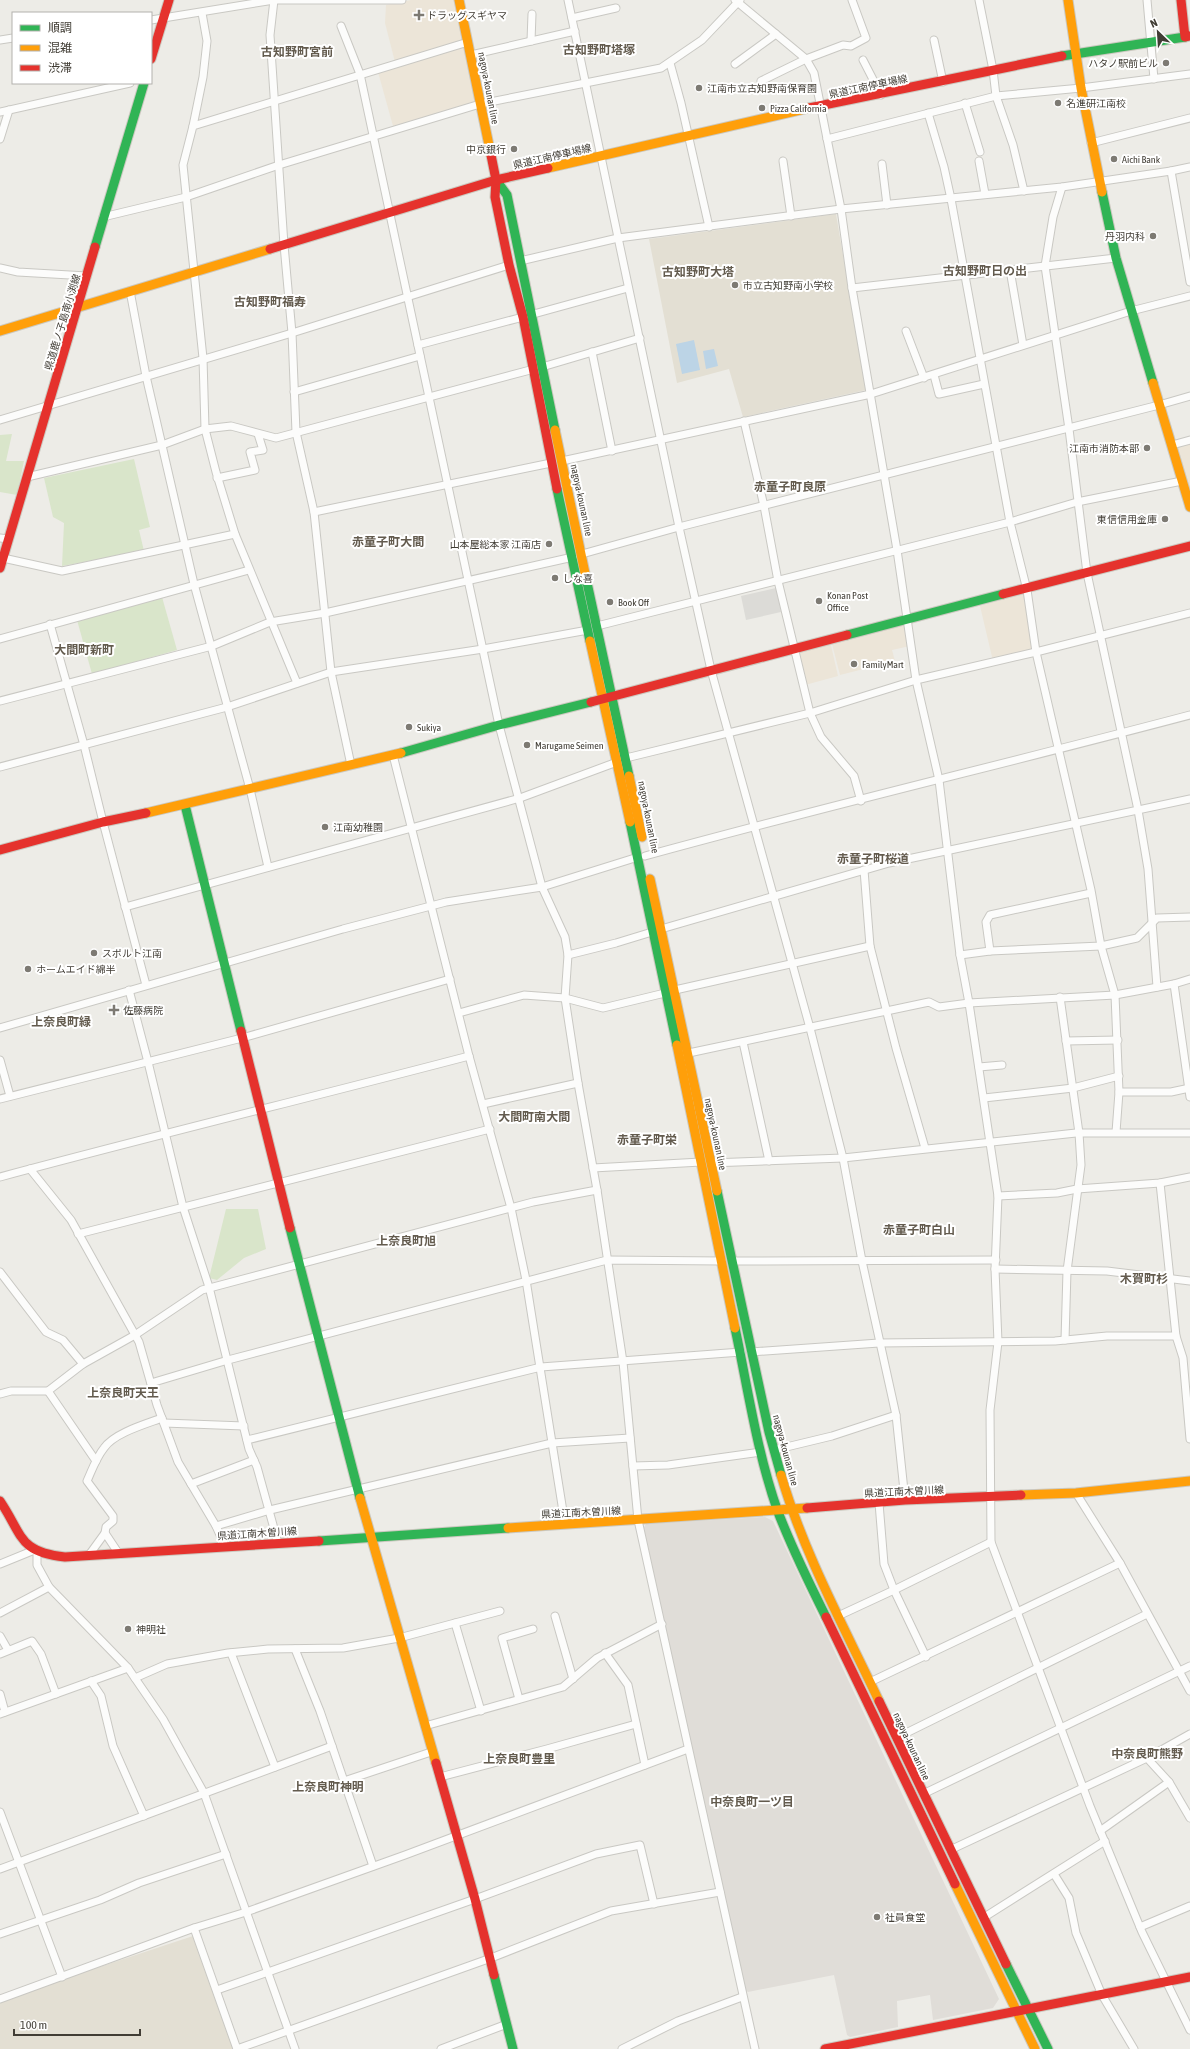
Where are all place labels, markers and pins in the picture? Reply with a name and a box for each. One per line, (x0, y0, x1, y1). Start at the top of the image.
marker: ドラッグスギヤマ (414, 10, 424, 20)
place label: ドラッグスギヤマ (427, 10, 507, 21)
place label: ハタノ駅前ビル (1088, 58, 1158, 69)
marker: ハタノ駅前ビル (1161, 58, 1171, 68)
marker: 江南市立古知野南保育園 (694, 83, 704, 93)
place label: 江南市立古知野南保育園 (707, 83, 817, 94)
marker: 名進研江南校 (1053, 98, 1063, 108)
place label: 名進研江南校 (1066, 98, 1126, 109)
marker: Pizza California (757, 103, 767, 113)
place label: Pizza California (770, 103, 827, 114)
place label: 中京銀行 (466, 144, 506, 155)
marker: 中京銀行 (509, 144, 519, 154)
marker: Aichi Bank (1109, 154, 1119, 164)
place label: Aichi Bank (1122, 154, 1161, 165)
place label: 丹羽内科 (1105, 231, 1145, 242)
marker: 丹羽内科 (1148, 231, 1158, 241)
marker: 市立古知野南小学校 (730, 280, 740, 290)
place label: 市立古知野南小学校 (743, 280, 833, 291)
place label: 江南市消防本部 (1069, 443, 1139, 454)
marker: 江南市消防本部 (1142, 443, 1152, 453)
place label: 東信信用金庫 (1097, 514, 1157, 525)
marker: 東信信用金庫 (1160, 514, 1170, 524)
place label: 山本屋総本家 江南店 (450, 539, 541, 550)
marker: 山本屋総本家 江南店 (544, 539, 554, 549)
marker: しな喜 (550, 573, 560, 583)
place label: しな喜 (563, 573, 593, 584)
place label: Konan Post Office (827, 590, 868, 613)
marker: Konan Post Office (814, 596, 824, 606)
marker: Book Off (605, 597, 615, 607)
place label: Book Off (618, 597, 650, 608)
marker: FamilyMart (849, 659, 859, 669)
place label: FamilyMart (862, 659, 904, 670)
marker: Sukiya (404, 722, 414, 732)
place label: Sukiya (417, 722, 441, 733)
marker: Marugame Seimen (522, 740, 532, 750)
place label: Marugame Seimen (535, 740, 604, 751)
marker: 江南幼稚園 (320, 822, 330, 832)
place label: 江南幼稚園 (333, 822, 383, 833)
marker: スポルト江南 (89, 948, 99, 958)
place label: スポルト江南 (102, 948, 162, 959)
marker: ホームエイド綿半 (23, 964, 33, 974)
place label: ホームエイド綿半 (36, 964, 116, 975)
marker: 佐藤病院 (108, 1004, 120, 1016)
place label: 佐藤病院 (123, 1005, 163, 1016)
marker: 神明社 (123, 1624, 133, 1634)
place label: 神明社 (136, 1624, 166, 1635)
marker: 社員食堂 (872, 1912, 882, 1922)
place label: 社員食堂 (885, 1912, 925, 1923)

